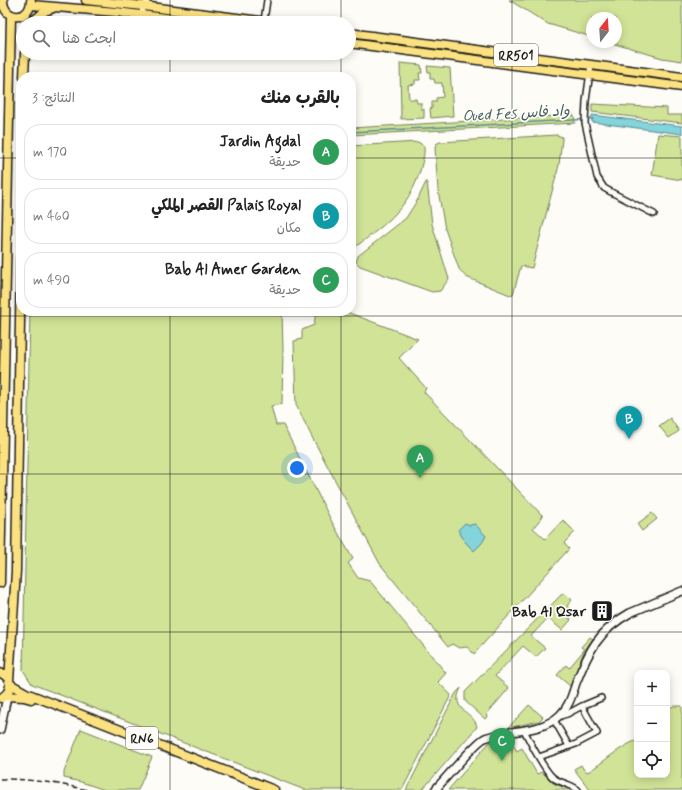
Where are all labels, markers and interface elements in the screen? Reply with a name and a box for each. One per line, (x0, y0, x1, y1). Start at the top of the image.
north arrow (586, 12, 622, 48)
search box (16, 16, 356, 60)
icon: search (30, 27, 52, 49)
text: ابحث هنا (62, 29, 116, 49)
road number: RR501 (494, 44, 538, 66)
text: بالقرب منك (261, 87, 340, 109)
text: النتائج: 3 (32, 90, 75, 107)
water label: Oued Fes واد فاس (462, 101, 570, 127)
text: Jardin Agdal (219, 132, 301, 152)
text: 170 m (33, 144, 67, 161)
text: A (322, 144, 330, 161)
text: حديقة (269, 154, 301, 171)
text: Palais Royal القصر الملكي (151, 196, 301, 216)
text: 460 m (33, 208, 69, 225)
text: B (322, 208, 330, 225)
text: مكان (277, 220, 301, 237)
text: Bab Al Amer Garden (165, 260, 301, 280)
text: 490 m (33, 272, 70, 289)
text: C (321, 272, 331, 289)
text: حديقة (269, 282, 301, 299)
pin: B (616, 406, 642, 439)
pin: A (407, 445, 433, 478)
your location (287, 458, 307, 478)
building icon: Bab Al Qsar (589, 598, 615, 624)
place label: Bab Al Qsar (512, 603, 586, 621)
map controls (634, 670, 670, 778)
button: + (634, 670, 670, 706)
button: − (634, 706, 670, 742)
road number: RN6 (126, 727, 158, 749)
pin: C (489, 728, 515, 761)
button: locate (634, 742, 670, 778)

